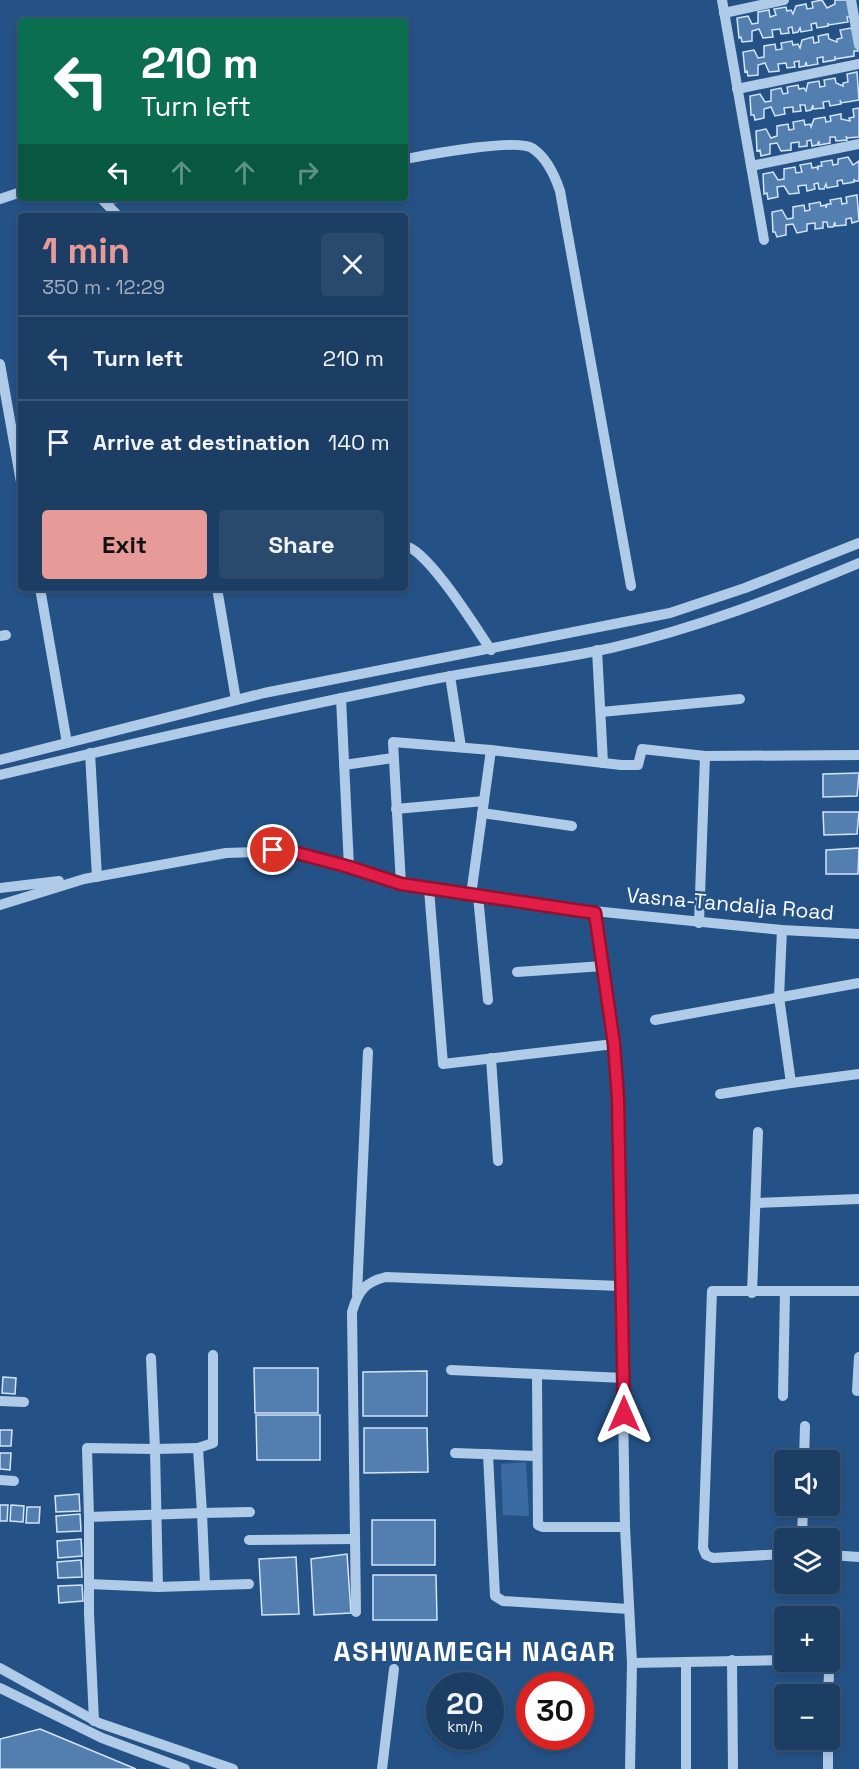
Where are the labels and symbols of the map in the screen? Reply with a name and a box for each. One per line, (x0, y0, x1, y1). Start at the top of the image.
pin (247, 824, 298, 875)
street label: Vasna-Tandalja Road (625, 881, 835, 926)
position arrow (592, 1382, 656, 1446)
district label: ASHWAMEGH NAGAR (334, 1634, 616, 1669)
speed limit sign: 30 (516, 1672, 594, 1750)

